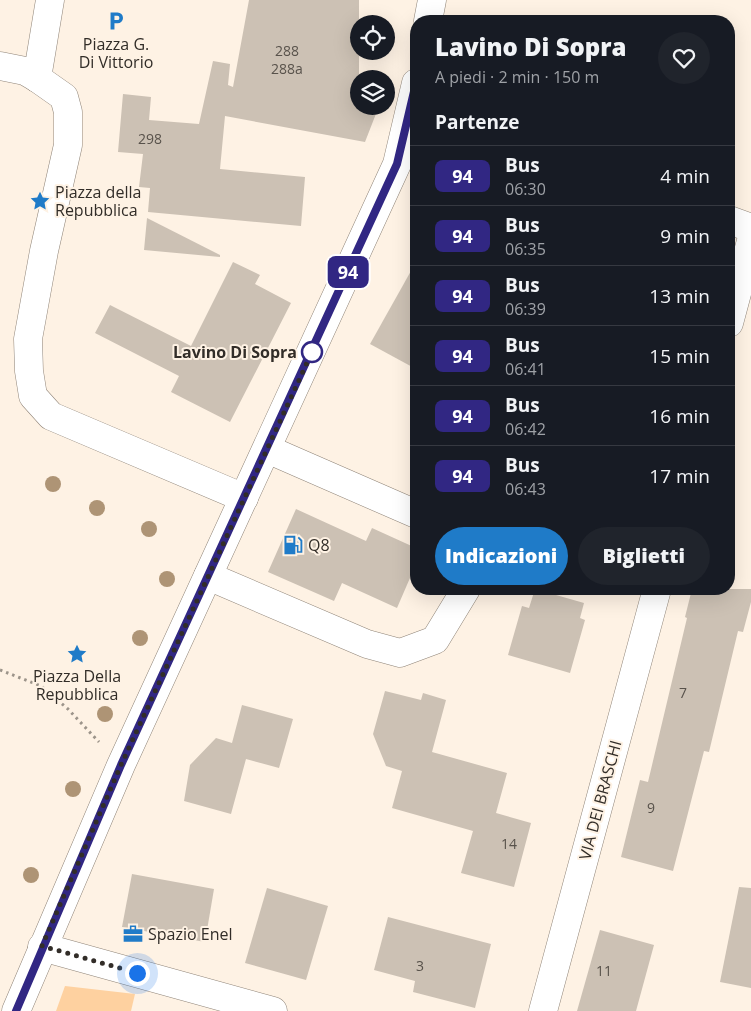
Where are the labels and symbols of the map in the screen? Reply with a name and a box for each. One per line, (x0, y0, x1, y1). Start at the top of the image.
parking icon: Piazza G. Di Vittorio (105, 10, 127, 32)
place label: Piazza G. Di Vittorio (79, 33, 153, 73)
house number: 288 (275, 41, 299, 60)
house number: 288a (271, 59, 303, 78)
house number: 298 (138, 129, 162, 148)
place label: Piazza della Repubblica (55, 181, 141, 221)
place icon: Piazza della Repubblica (29, 190, 51, 212)
line badge: 94 (326, 256, 370, 288)
place label: Lavino Di Sopra (173, 341, 297, 363)
marker: Lavino Di Sopra (301, 341, 323, 363)
fuel station icon: Q8 (282, 534, 304, 556)
place label: Q8 (308, 534, 330, 556)
place icon: Piazza Della Repubblica (66, 643, 88, 665)
place label: Piazza Della Repubblica (33, 665, 121, 705)
house number: 7 (679, 683, 687, 702)
street label: VIA DEI BRASCHI (573, 738, 627, 862)
house number: 9 (647, 798, 655, 817)
house number: 14 (501, 834, 517, 853)
office icon: Spazio Enel (122, 923, 144, 945)
place label: Spazio Enel (148, 923, 233, 945)
house number: 3 (416, 956, 424, 975)
your location (125, 961, 150, 986)
house number: 11 (596, 961, 612, 980)

